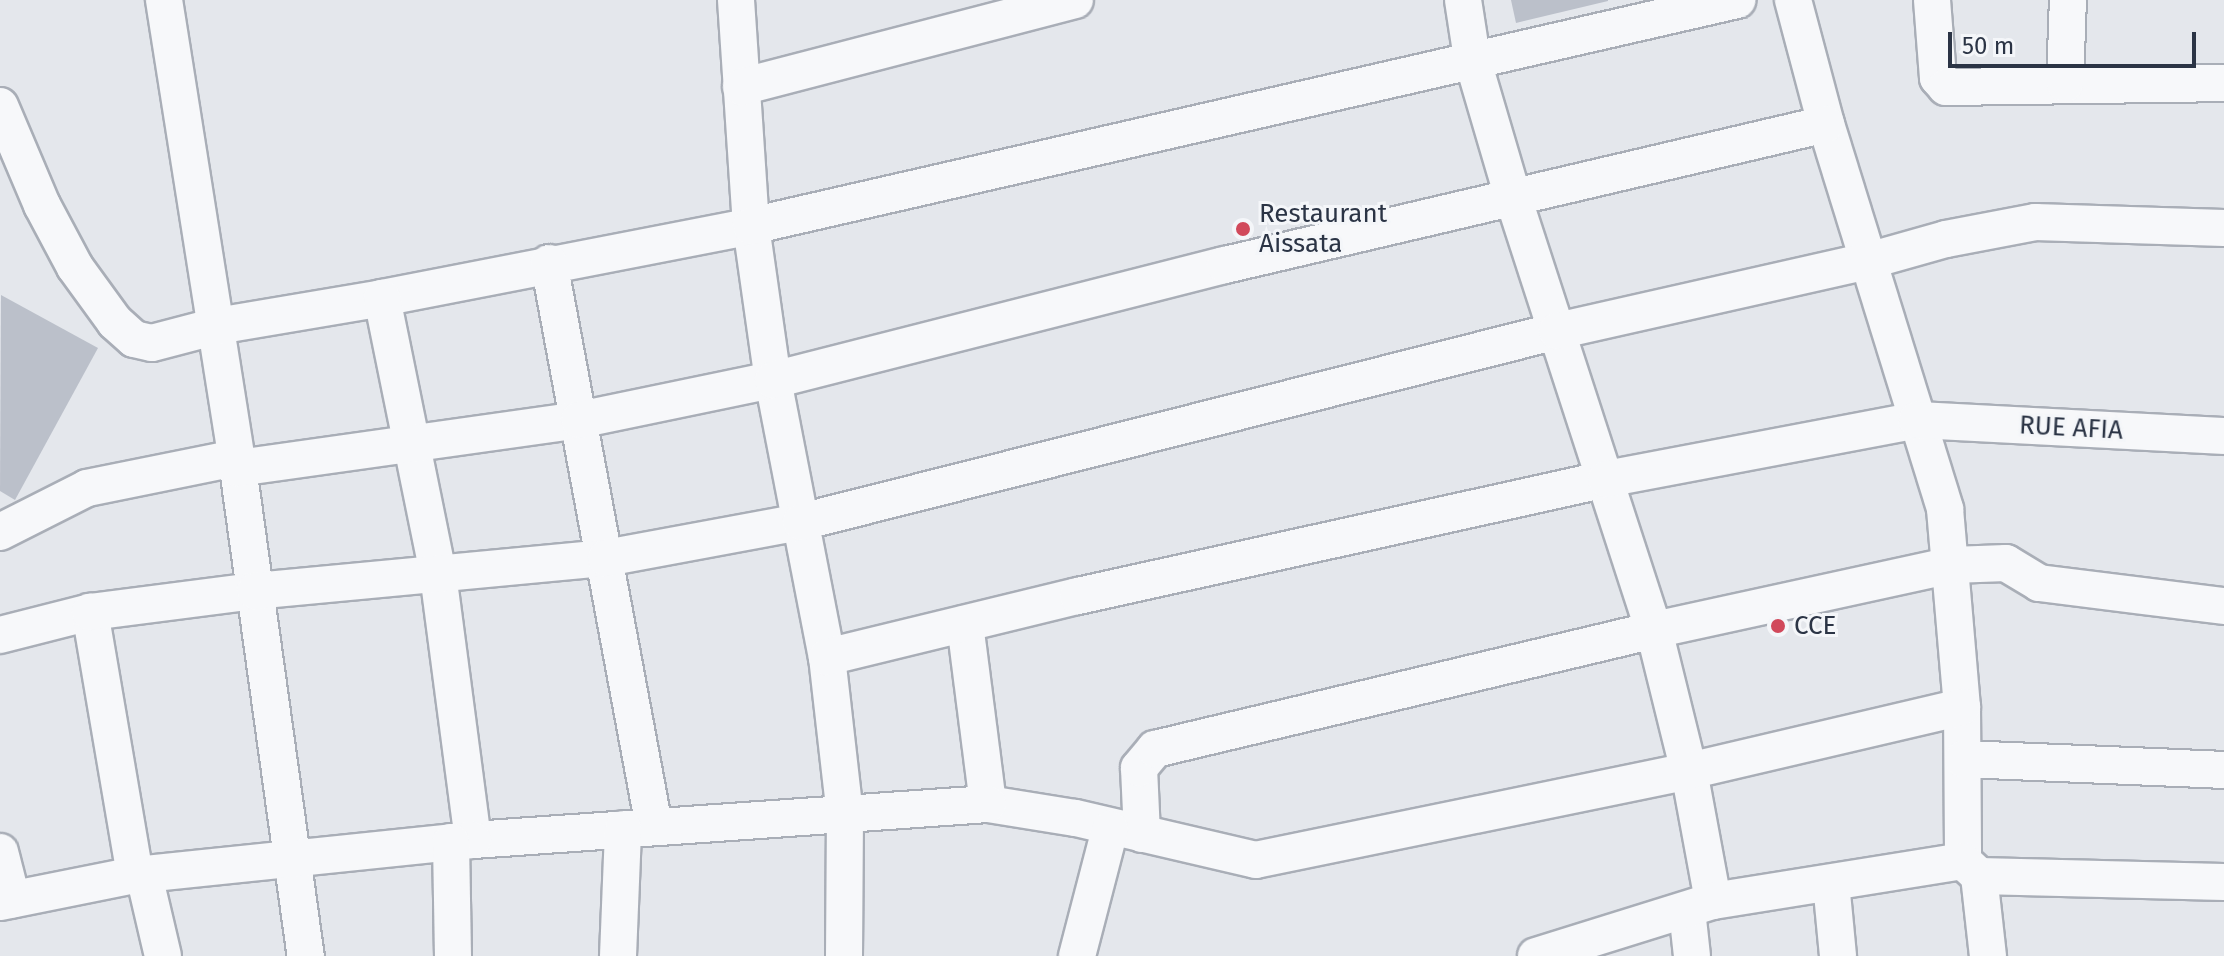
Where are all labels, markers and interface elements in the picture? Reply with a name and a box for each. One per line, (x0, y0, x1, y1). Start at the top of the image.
scale bar (1952, 16, 2200, 66)
text: 50 m (1962, 32, 2014, 60)
place label: Restaurant Aissata (1259, 198, 1387, 260)
marker: Restaurant Aissata (1234, 220, 1252, 238)
street label: RUE AFIA (2018, 410, 2124, 446)
place label: CCE (1794, 610, 1837, 642)
marker: CCE (1769, 617, 1787, 635)

